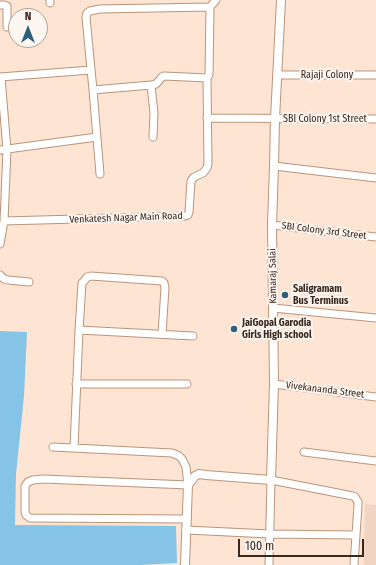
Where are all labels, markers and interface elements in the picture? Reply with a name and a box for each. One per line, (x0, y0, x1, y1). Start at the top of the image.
north arrow (8, 8, 48, 48)
text: N (25, 10, 31, 23)
street label: Rajaji Colony (301, 69, 353, 81)
street label: SBI Colony 1st Street (283, 113, 367, 125)
street label: Venkatesh Nagar Main Road (69, 210, 183, 226)
street label: SBI Colony 3rd Street (281, 220, 367, 242)
street label: Kamaraj Salai (267, 248, 279, 304)
place label: Saligramam Bus Terminus (293, 283, 348, 306)
marker: Saligramam Bus Terminus (280, 290, 290, 300)
place label: JaiGopal Garodia Girls High school (242, 317, 312, 340)
marker: JaiGopal Garodia Girls High school (229, 324, 239, 334)
street label: Vivekananda Street (285, 379, 365, 401)
scale bar (240, 531, 366, 557)
text: 100 m (245, 539, 274, 553)

